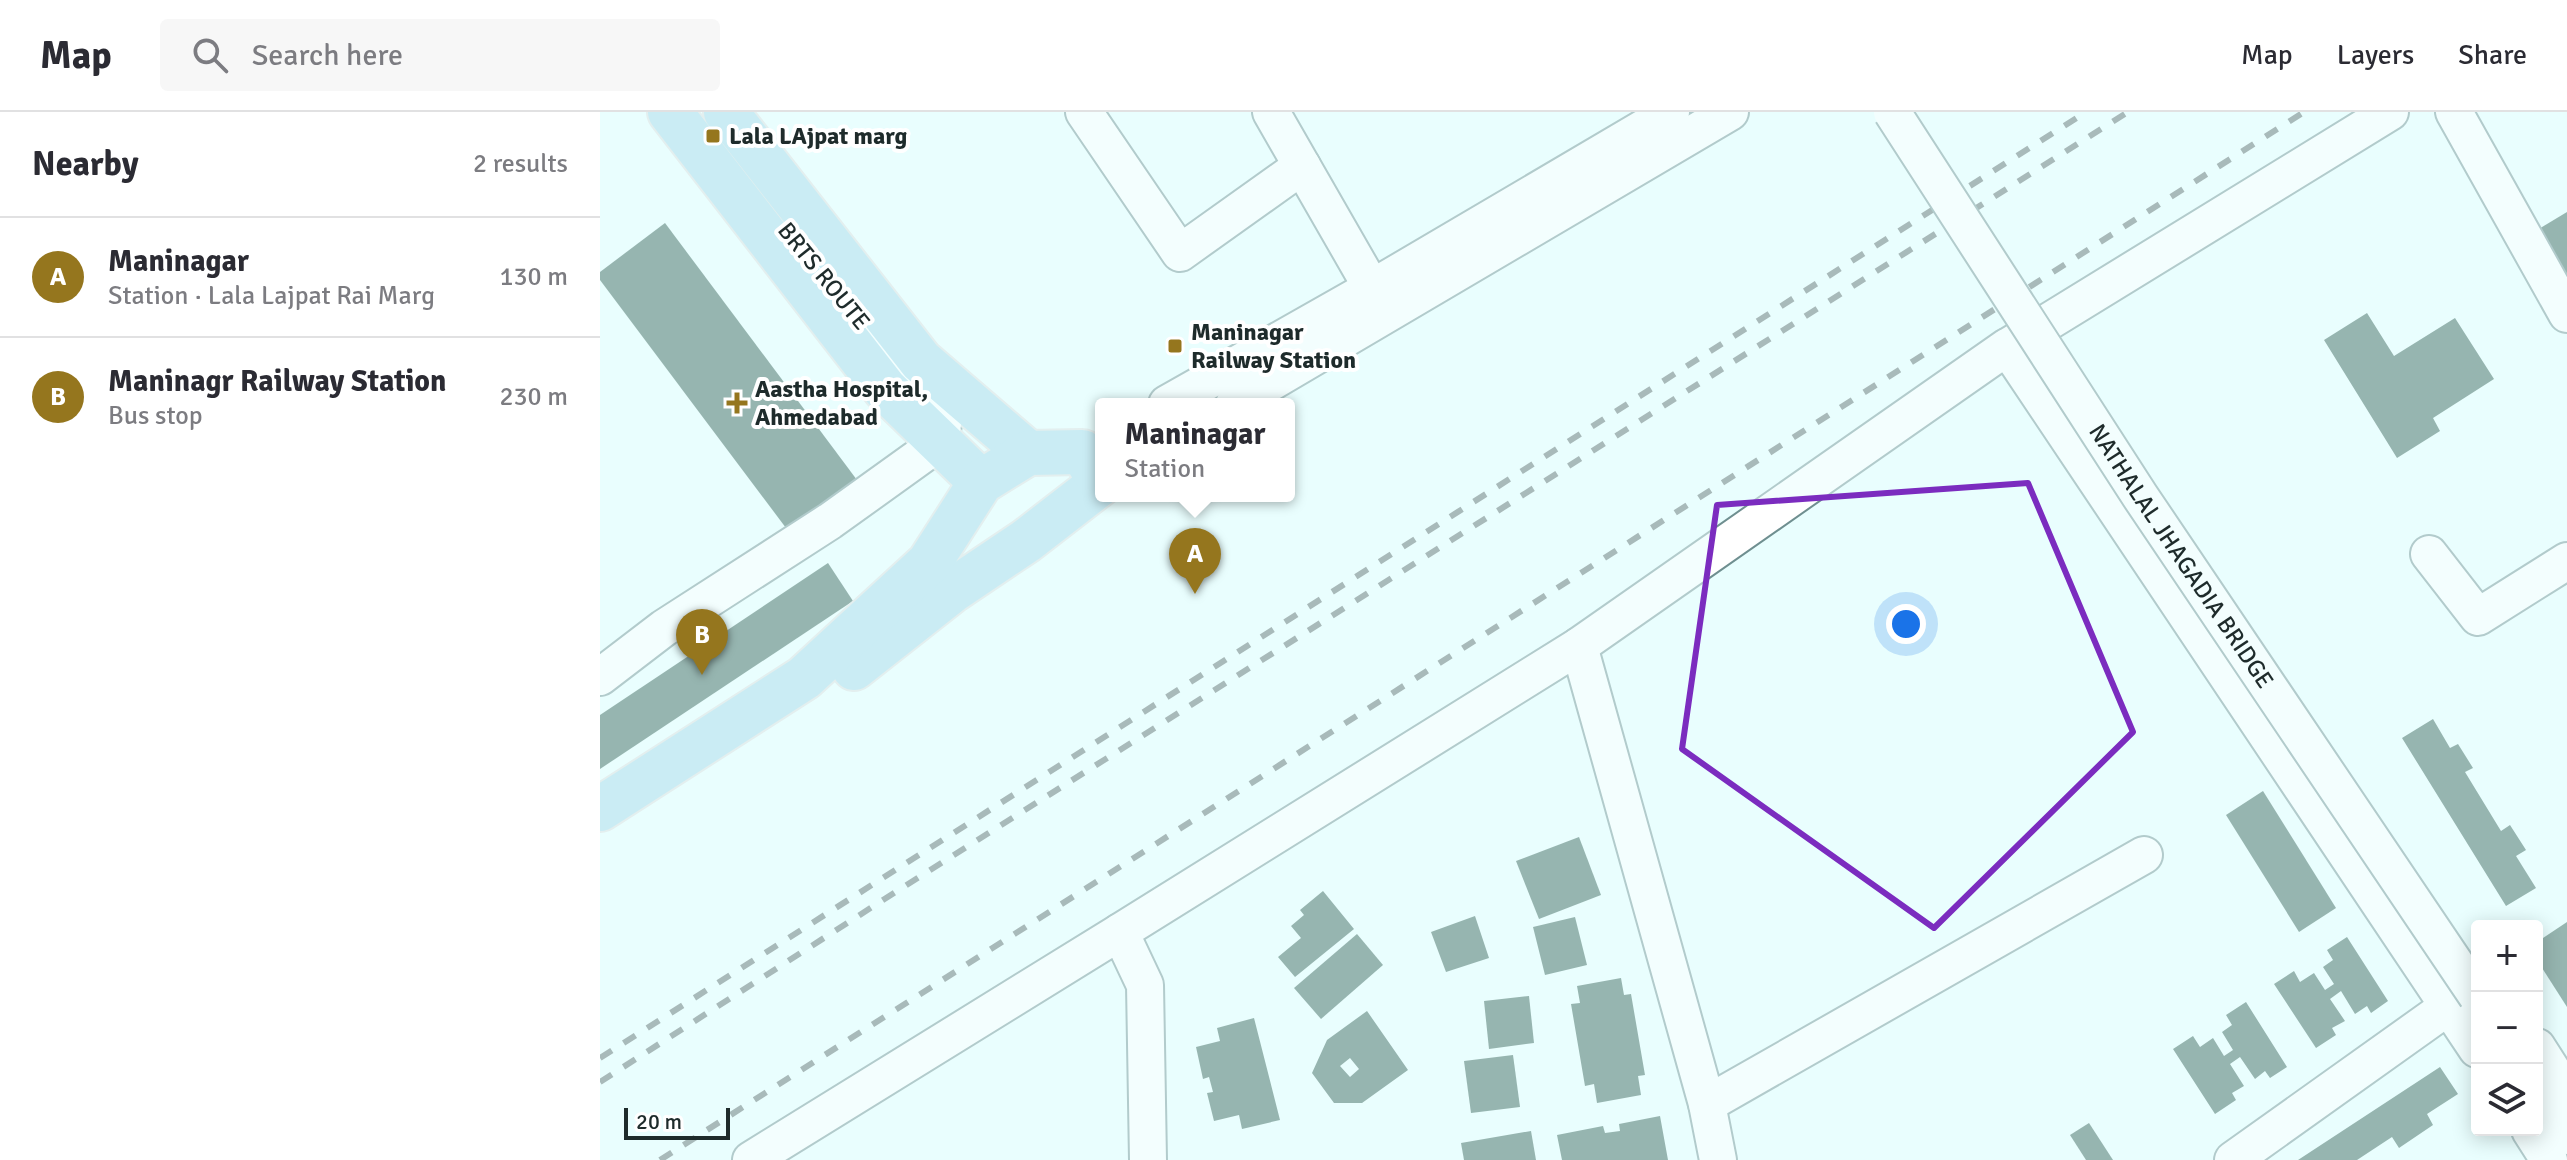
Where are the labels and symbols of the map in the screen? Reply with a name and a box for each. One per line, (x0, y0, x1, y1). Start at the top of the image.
place label: Lala LAjpat marg (729, 121, 907, 151)
marker: Lala LAjpat marg (704, 127, 722, 145)
street label: BRTS ROUTE (771, 216, 877, 336)
place label: Maninagar Railway Station (1191, 317, 1356, 375)
marker: Maninagar Railway Station (1166, 337, 1184, 355)
place label: Aastha Hospital, Ahmedabad (755, 374, 928, 432)
marker: Aastha Hospital, Ahmedabad (726, 392, 748, 414)
street label: NATHALAL JHAGADIA BRIDGE (2082, 418, 2280, 694)
pin: A (1169, 528, 1221, 594)
your location (1886, 604, 1926, 644)
pin: B (676, 609, 728, 675)
scale bar (624, 1104, 730, 1140)

